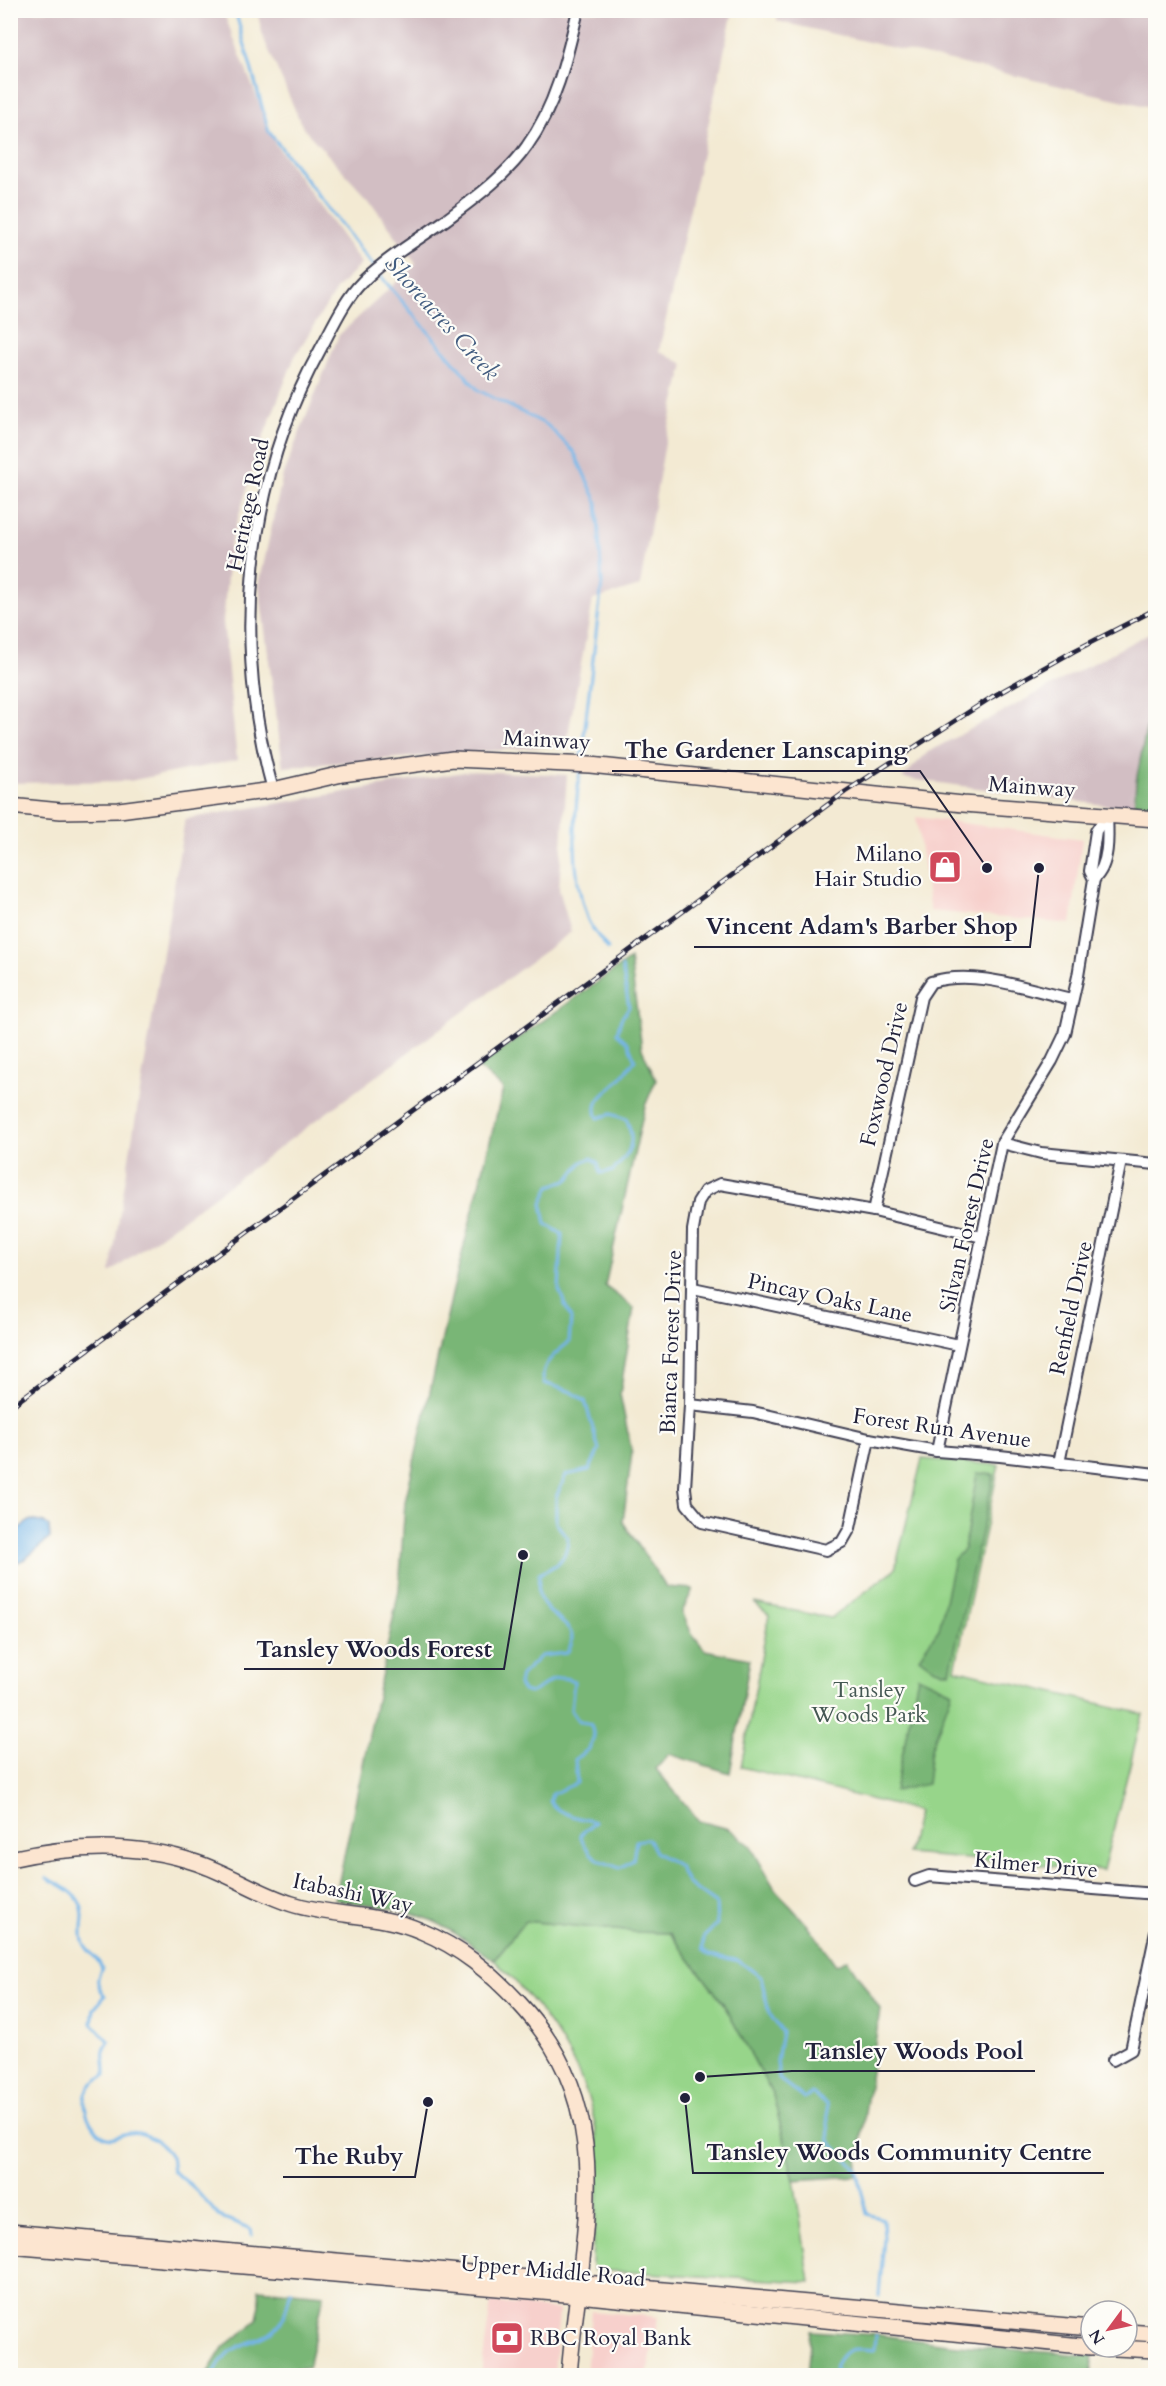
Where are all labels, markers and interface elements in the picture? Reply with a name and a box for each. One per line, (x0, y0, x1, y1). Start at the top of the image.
water label: Shoreacres Creek (377, 248, 507, 388)
street label: Heritage Road (219, 435, 277, 574)
street label: Mainway (502, 723, 592, 757)
callout: The Gardener Lanscaping (612, 729, 920, 771)
text: The Gardener Lanscaping (624, 734, 908, 767)
street label: Mainway (987, 769, 1077, 805)
place label: Milano Hair Studio (814, 839, 922, 894)
shop icon: Milano Hair Studio (927, 849, 963, 885)
callout: Vincent Adam's Barber Shop (694, 905, 1030, 947)
text: Vincent Adam's Barber Shop (706, 910, 1018, 943)
street label: Foxwood Drive (853, 999, 915, 1149)
street label: Silvan Forest Drive (932, 1135, 1002, 1315)
street label: Renfield Drive (1042, 1238, 1100, 1378)
street label: Bianca Forest Drive (653, 1249, 689, 1435)
street label: Pincay Oaks Lane (745, 1266, 915, 1330)
street label: Forest Run Avenue (851, 1401, 1033, 1455)
callout: Tansley Woods Forest (244, 1627, 504, 1669)
text: Tansley Woods Forest (256, 1633, 493, 1666)
park label: Tansley Woods Park (810, 1675, 927, 1730)
street label: Kilmer Drive (973, 1845, 1099, 1885)
street label: Itabashi Way (290, 1866, 416, 1920)
callout: Tansley Woods Pool (792, 2029, 1035, 2071)
text: Tansley Woods Pool (805, 2035, 1023, 2068)
callout: Tansley Woods Community Centre (693, 2131, 1104, 2173)
callout: The Ruby (283, 2135, 415, 2177)
text: Tansley Woods Community Centre (706, 2136, 1092, 2169)
text: The Ruby (295, 2140, 404, 2173)
street label: Upper Middle Road (459, 2248, 647, 2294)
north arrow (1079, 2299, 1139, 2359)
bank icon: RBC Royal Bank (489, 2320, 525, 2356)
place label: RBC Royal Bank (530, 2323, 692, 2353)
text: N (1084, 2325, 1110, 2348)

